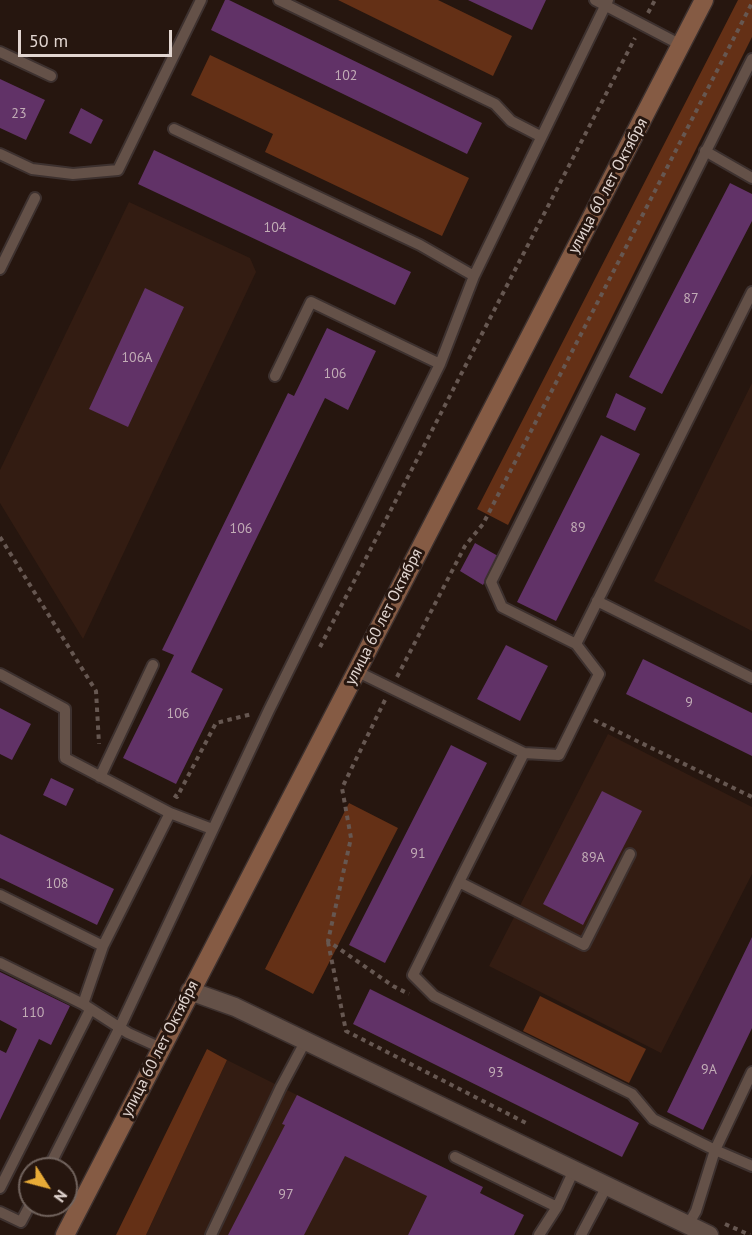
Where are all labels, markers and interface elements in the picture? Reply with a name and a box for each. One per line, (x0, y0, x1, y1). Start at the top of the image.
scale bar (21, 18, 176, 56)
text: 50 m (29, 29, 68, 52)
house number: 102 (335, 68, 357, 84)
house number: 23 (11, 106, 27, 122)
street label: улица 60 лет Октября (564, 115, 652, 257)
house number: 104 (264, 220, 286, 236)
house number: 87 (683, 291, 699, 307)
house number: 106А (121, 350, 153, 366)
house number: 106 (324, 366, 346, 382)
house number: 89 (570, 520, 586, 536)
house number: 106 (230, 521, 252, 537)
street label: улица 60 лет Октября (341, 545, 427, 689)
house number: 9 (685, 695, 693, 711)
house number: 106 (167, 706, 189, 722)
house number: 91 (410, 846, 426, 862)
house number: 89А (581, 850, 605, 866)
house number: 108 (46, 876, 68, 892)
street label: улица 60 лет Октября (117, 977, 203, 1121)
house number: 110 (22, 1005, 44, 1021)
house number: 9А (701, 1062, 717, 1078)
house number: 93 (488, 1065, 504, 1081)
north arrow (18, 1157, 78, 1217)
text: N (50, 1186, 72, 1207)
house number: 97 (278, 1187, 294, 1203)

